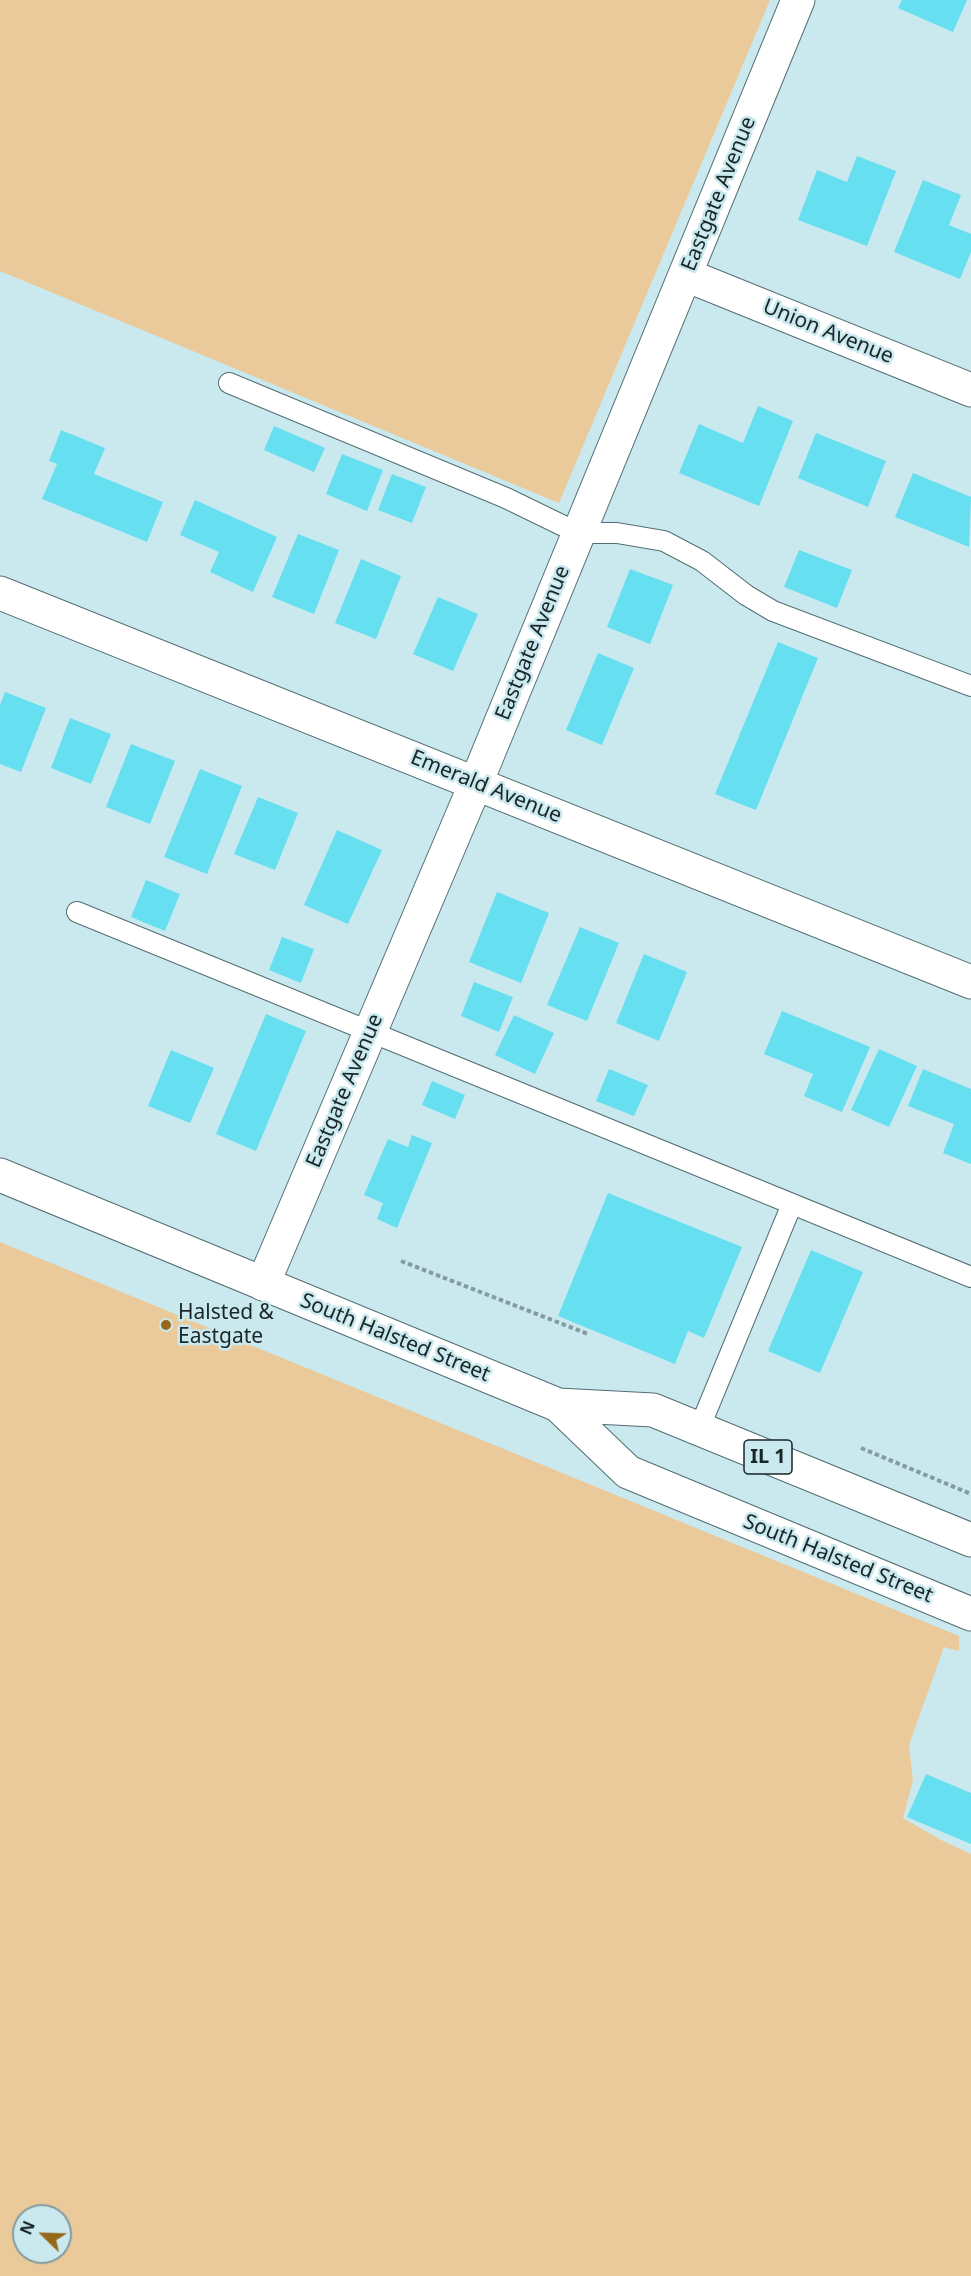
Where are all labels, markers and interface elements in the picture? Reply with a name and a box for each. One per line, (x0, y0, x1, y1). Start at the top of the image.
street label: Eastgate Avenue (677, 113, 761, 275)
street label: Union Avenue (759, 294, 897, 370)
street label: Eastgate Avenue (491, 562, 575, 724)
street label: Emerald Avenue (407, 745, 565, 829)
street label: Eastgate Avenue (301, 1010, 389, 1172)
street label: South Halsted Street (296, 1288, 494, 1388)
place label: Halsted & Eastgate (178, 1300, 274, 1350)
marker: Halsted & Eastgate (159, 1318, 173, 1332)
road number: IL 1 (744, 1440, 792, 1474)
street label: South Halsted Street (739, 1509, 937, 1609)
north arrow (12, 2204, 72, 2264)
text: N (15, 2217, 40, 2238)

